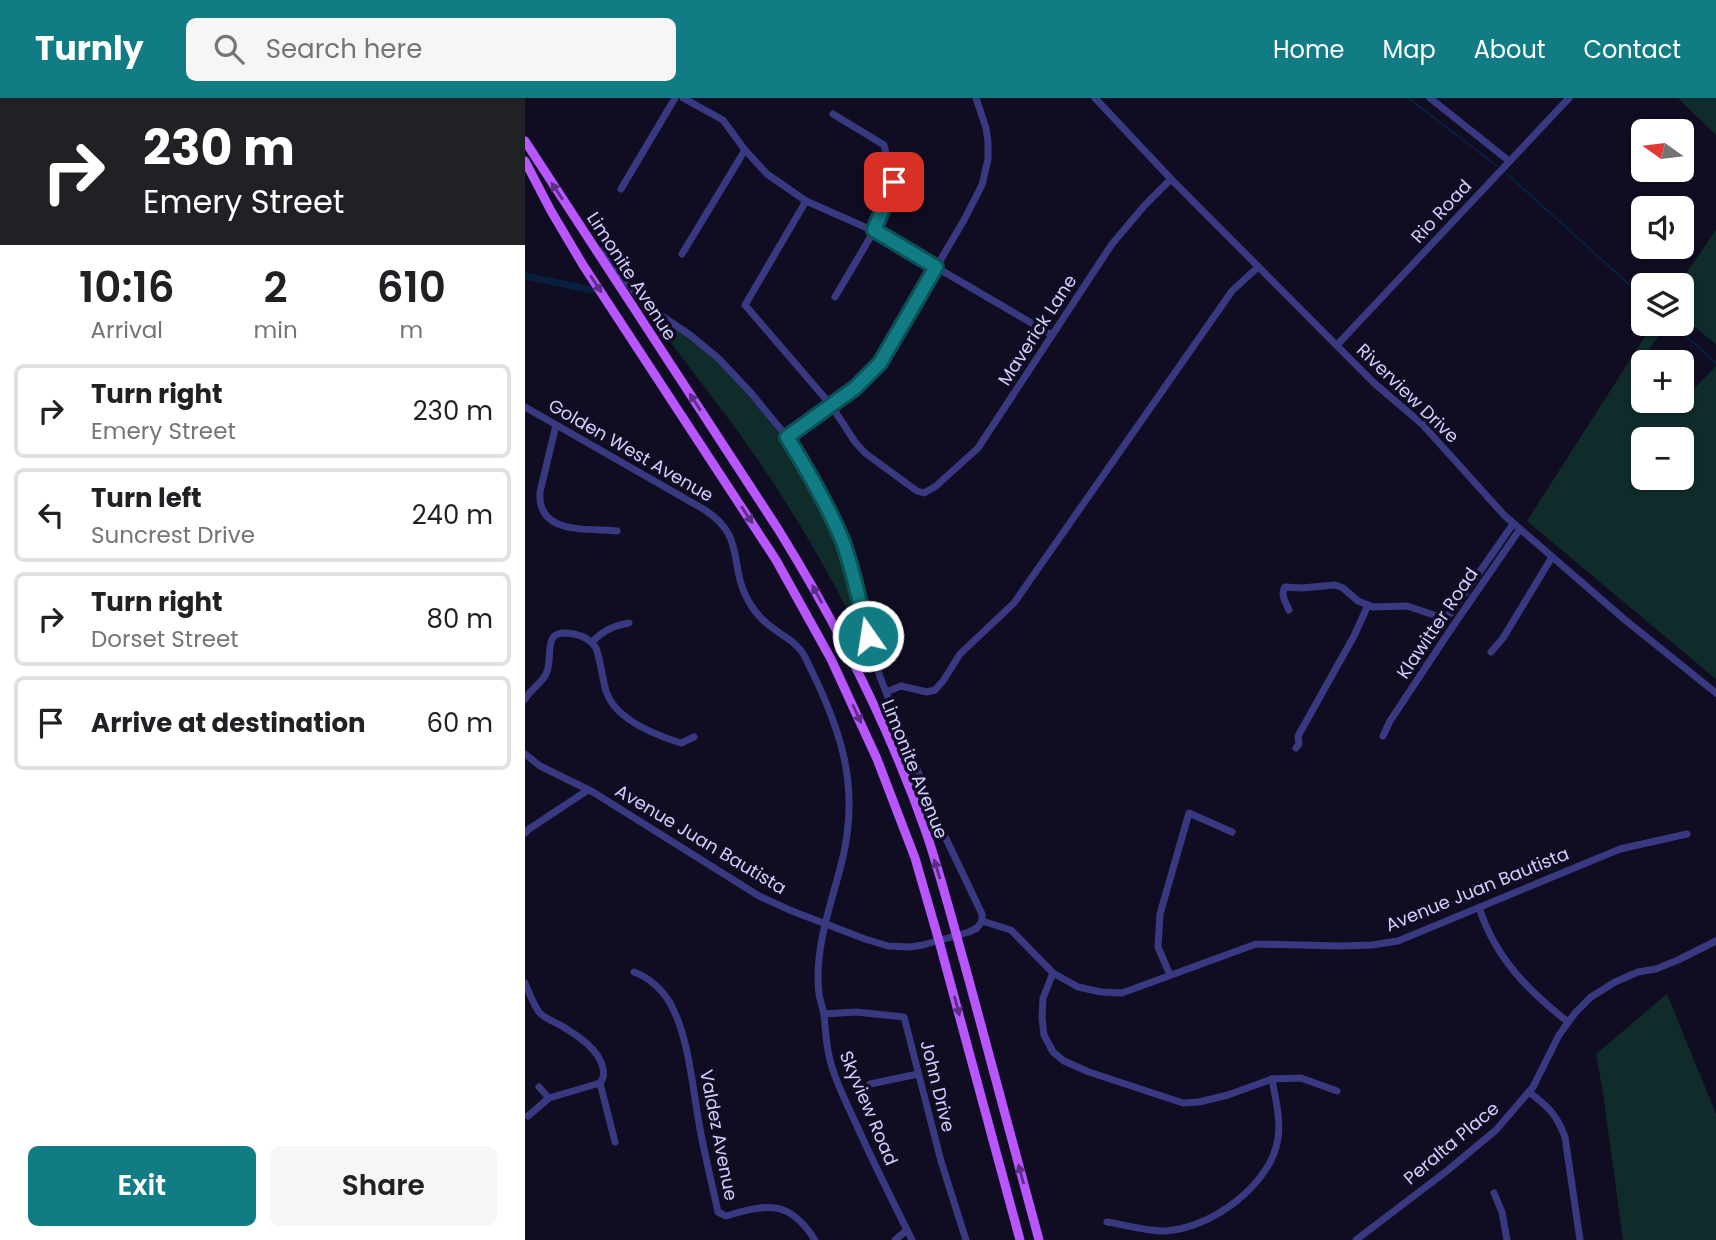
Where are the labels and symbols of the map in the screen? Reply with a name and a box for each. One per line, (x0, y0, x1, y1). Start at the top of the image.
north arrow (1631, 119, 1694, 182)
pin (864, 152, 924, 212)
street label: Rio Road (1405, 174, 1477, 248)
one-way arrow (550, 182, 564, 200)
street label: Limonite Avenue (581, 207, 683, 345)
street label: Maverick Lane (992, 270, 1082, 390)
one-way arrow (589, 274, 602, 293)
street label: Riverview Drive (1351, 338, 1465, 448)
one-way arrow (689, 392, 702, 411)
street label: Golden West Avenue (544, 393, 718, 507)
one-way arrow (740, 506, 754, 524)
street label: Klawitter Road (1391, 562, 1483, 684)
one-way arrow (811, 584, 823, 603)
position arrow (831, 599, 905, 673)
street label: Limonite Avenue (876, 696, 954, 842)
one-way arrow (851, 704, 862, 724)
street label: Avenue Juan Bautista (611, 778, 791, 900)
street label: Avenue Juan Bautista (1382, 841, 1572, 937)
one-way arrow (931, 858, 941, 879)
one-way arrow (952, 996, 963, 1018)
street label: John Drive (914, 1037, 962, 1135)
street label: Skyview Road (834, 1047, 904, 1169)
street label: Valdez Avenue (694, 1067, 744, 1203)
street label: Peralta Place (1398, 1096, 1504, 1190)
one-way arrow (1016, 1163, 1026, 1184)

